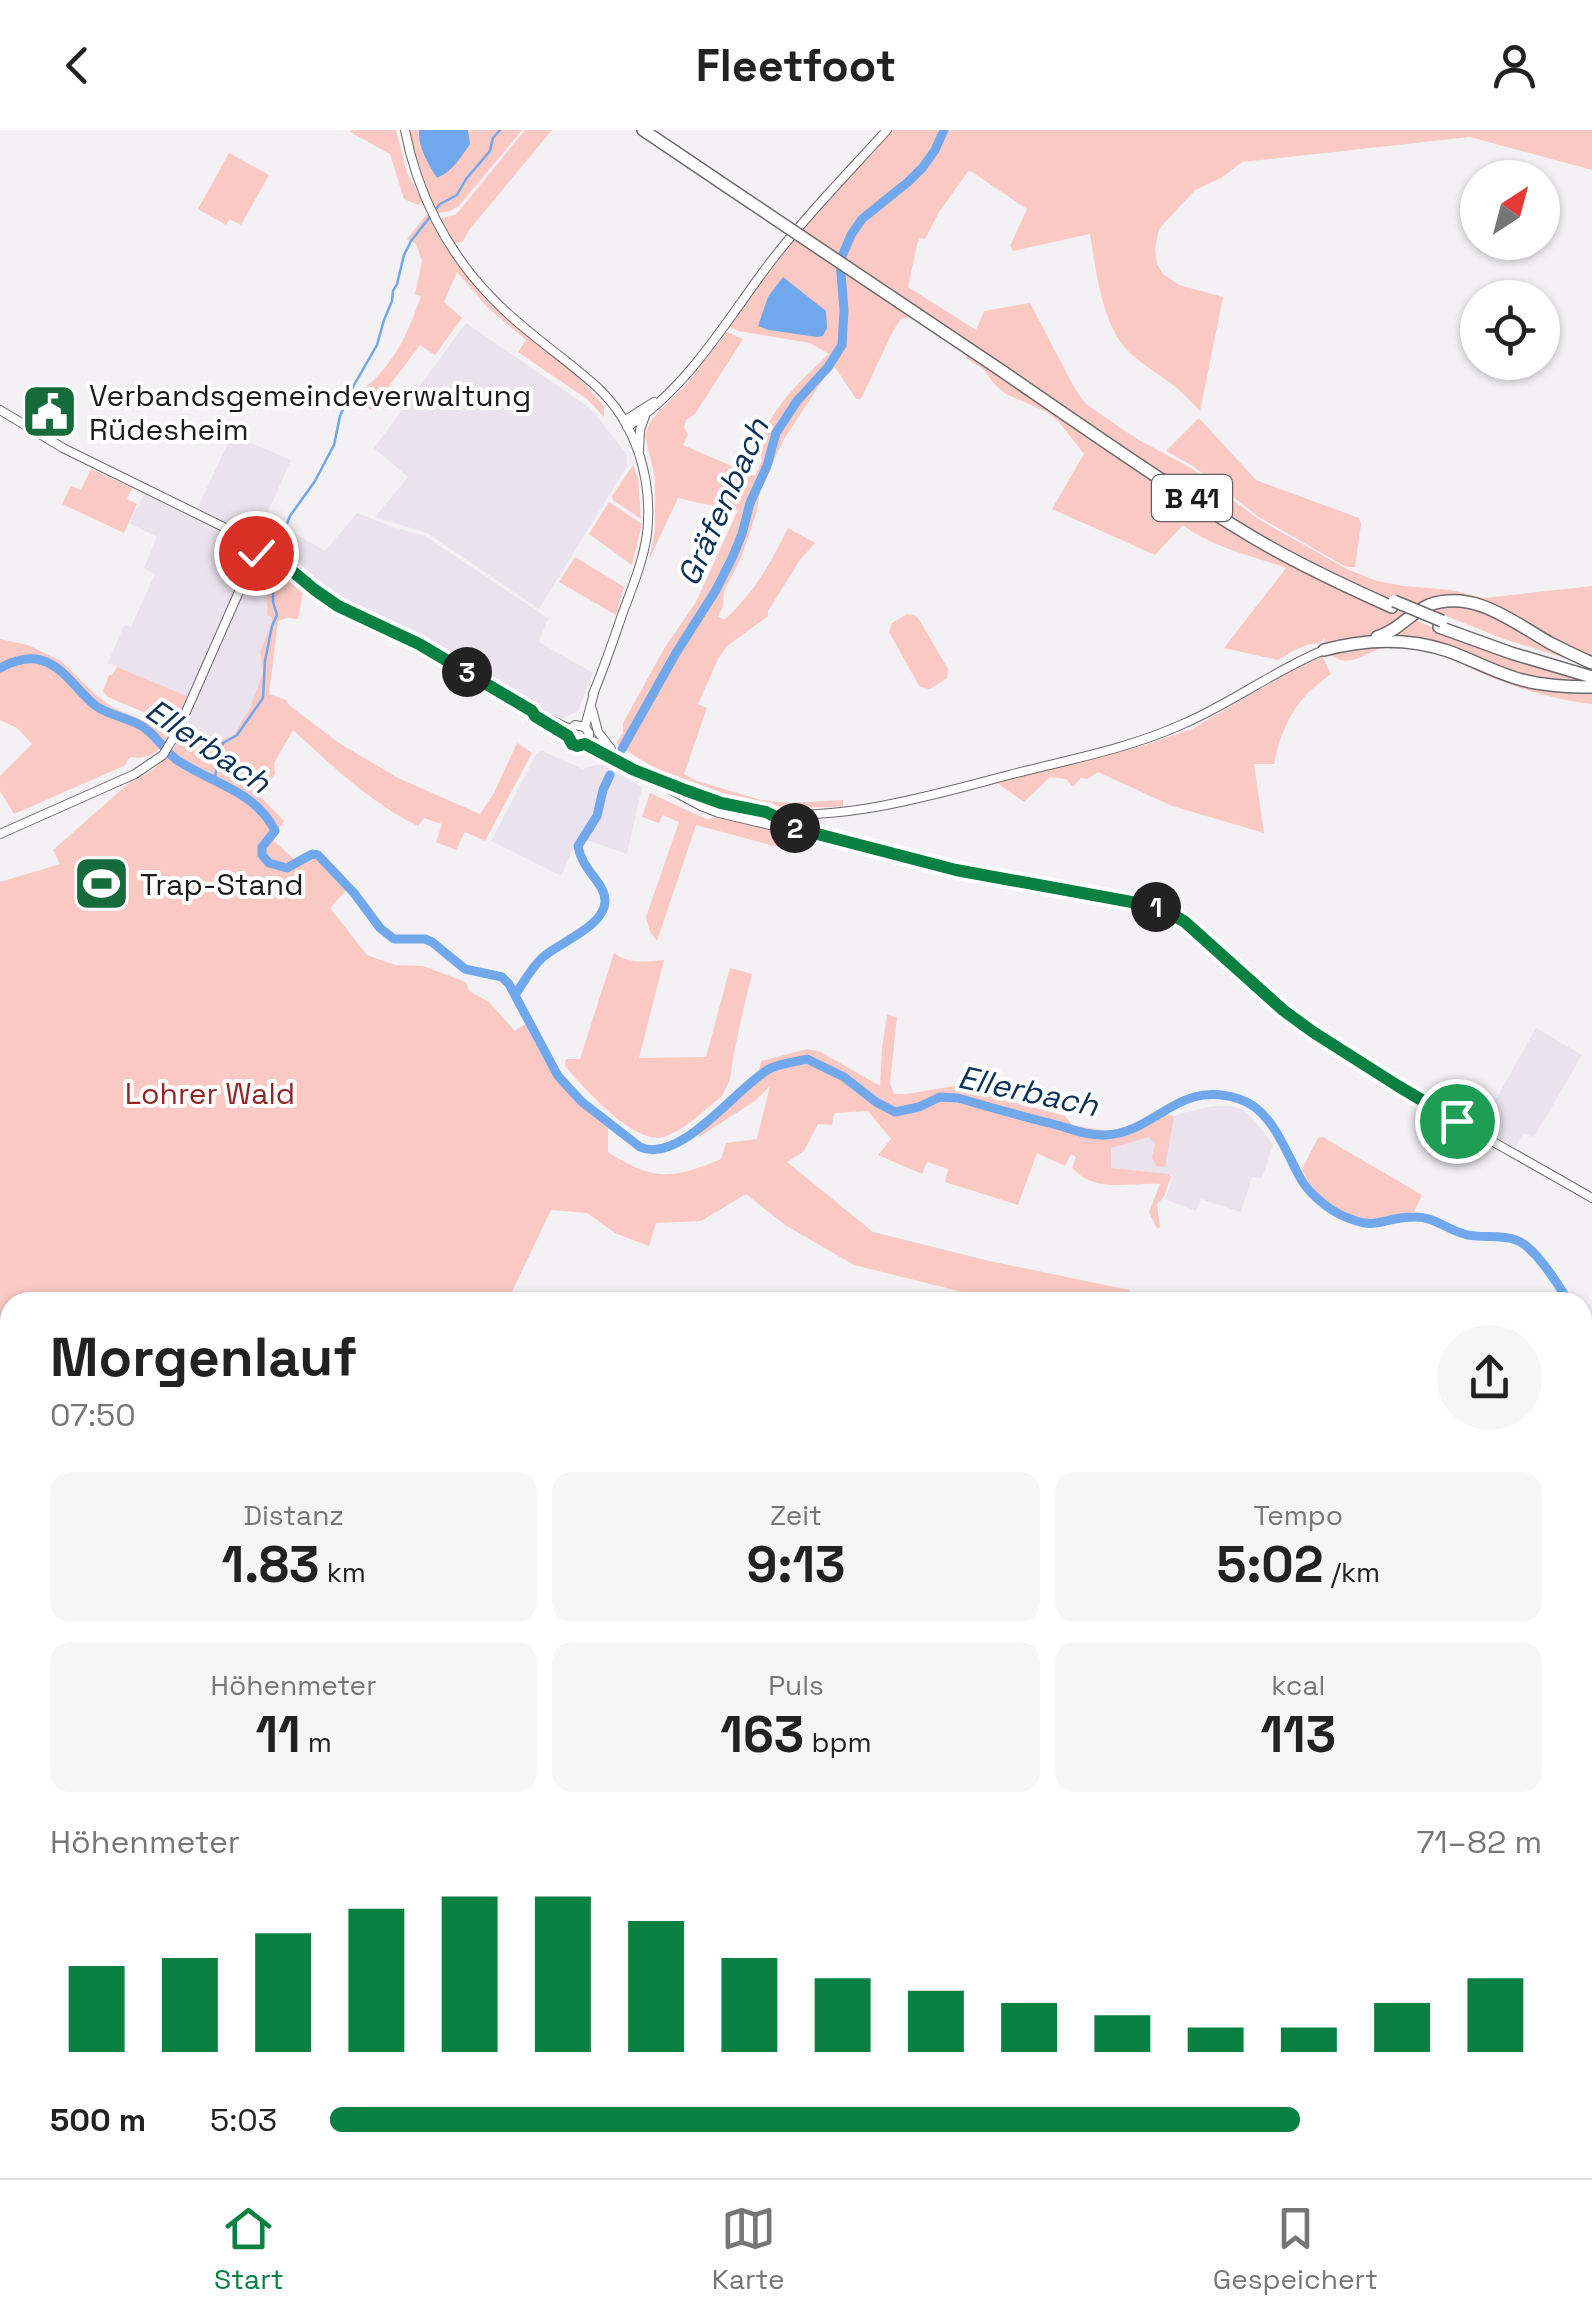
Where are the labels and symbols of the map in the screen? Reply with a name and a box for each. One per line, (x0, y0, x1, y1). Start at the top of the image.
north arrow (1460, 160, 1560, 260)
place label: Verbandsgemeindeverwaltung Rüdesheim (89, 376, 531, 449)
public building icon: Verbandsgemeindeverwaltung Rüdesheim (20, 382, 80, 442)
water label: Gräfenbach (668, 411, 778, 592)
road number: B 41 (1152, 475, 1232, 521)
pin (214, 511, 299, 596)
pin: 3 (442, 647, 492, 697)
water label: Ellerbach (138, 690, 279, 803)
pin: 2 (770, 803, 820, 853)
sports icon: Trap-Stand (71, 854, 131, 914)
place label: Trap-Stand (140, 865, 303, 904)
pin: 1 (1131, 882, 1181, 932)
water label: Ellerbach (954, 1057, 1103, 1126)
park label: Lohrer Wald (125, 1074, 295, 1113)
pin (1415, 1079, 1500, 1164)

